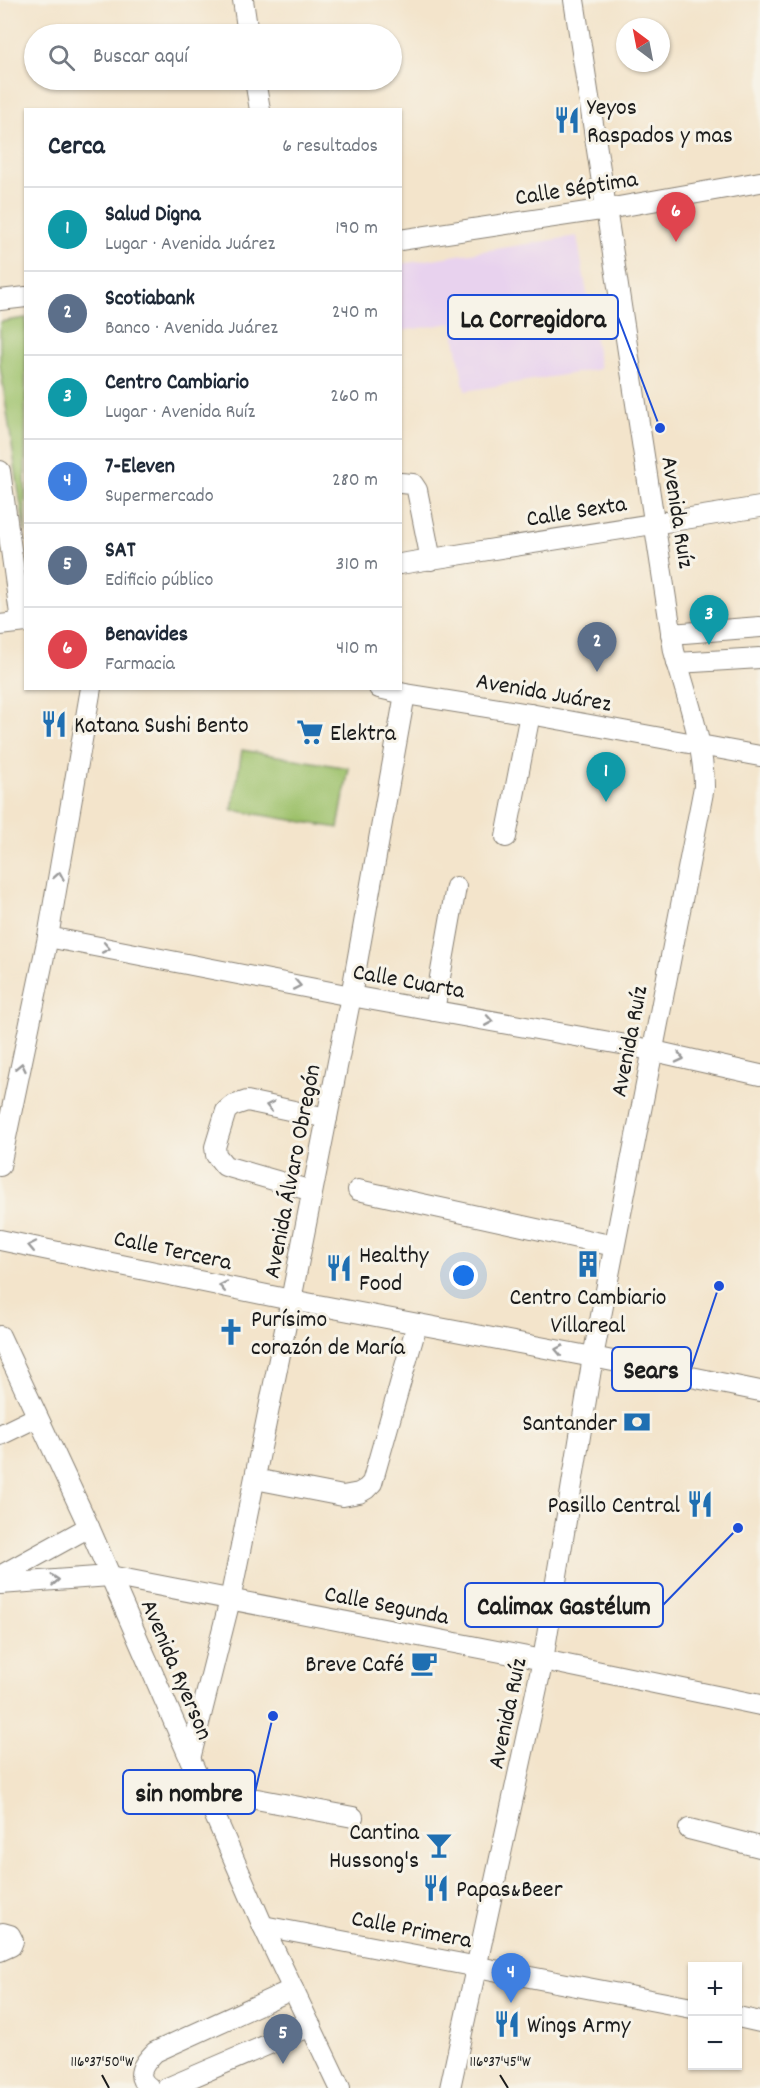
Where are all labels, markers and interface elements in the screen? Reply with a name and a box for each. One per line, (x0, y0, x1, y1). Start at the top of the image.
north arrow (616, 18, 670, 72)
search box (24, 24, 402, 90)
icon: search (45, 41, 78, 74)
text: Buscar aquí (93, 42, 188, 73)
place label: Yeyos Raspados y mas (587, 92, 733, 154)
restaurant icon: Yeyos Raspados y mas (552, 105, 582, 135)
text: Cerca (48, 129, 105, 166)
text: 6 resultados (282, 133, 378, 161)
street label: Calle Séptima (513, 163, 641, 216)
pin: 6 (656, 192, 696, 242)
text: Salud Digna (105, 200, 201, 231)
text: 1 (65, 215, 70, 243)
text: 190 m (335, 215, 378, 243)
text: Lugar · Avenida Juárez (105, 231, 275, 259)
text: Scotiabank (105, 284, 195, 315)
callout: La Corregidora (448, 295, 618, 339)
text: 2 (63, 299, 72, 327)
text: 240 m (332, 299, 378, 327)
text: La Corregidora (460, 303, 607, 340)
text: Banco · Avenida Juárez (105, 315, 278, 343)
text: Centro Cambiario (105, 368, 249, 399)
text: 3 (63, 383, 72, 411)
text: 260 m (330, 383, 378, 411)
text: Lugar · Avenida Ruíz (105, 399, 255, 427)
text: 7-Eleven (105, 452, 175, 483)
street label: Avenida Ruíz (650, 454, 702, 571)
text: 4 (63, 467, 72, 495)
text: 280 m (332, 467, 378, 495)
text: Supermercado (105, 483, 214, 511)
street label: Calle Sexta (524, 488, 630, 538)
text: SAT (105, 536, 136, 567)
text: 5 (63, 551, 72, 579)
text: 310 m (336, 551, 378, 579)
text: Edificio público (105, 567, 213, 595)
pin: 3 (690, 596, 728, 645)
text: Benavides (105, 620, 188, 651)
pin: 2 (578, 622, 616, 672)
text: 6 (63, 635, 72, 663)
text: 410 m (336, 635, 378, 663)
text: Farmacia (105, 651, 175, 679)
street label: Avenida Juárez (473, 665, 614, 723)
restaurant icon: Katana Sushi Bento (39, 709, 69, 739)
place label: Katana Sushi Bento (74, 710, 249, 744)
supermarket icon: Elektra (295, 717, 325, 747)
place label: Elektra (330, 718, 397, 752)
pin: 1 (586, 752, 626, 802)
one-way arrow (52, 871, 65, 881)
one-way arrow (100, 941, 110, 954)
street label: Calle Cuarta (350, 956, 468, 1010)
one-way arrow (292, 978, 302, 991)
street label: Avenida Ruíz (604, 983, 658, 1100)
one-way arrow (484, 1014, 493, 1026)
one-way arrow (675, 1050, 685, 1063)
one-way arrow (14, 1062, 27, 1072)
street label: Avenida Álvaro Obregón (257, 1062, 331, 1282)
one-way arrow (265, 1100, 275, 1113)
street label: Calle Tercera (110, 1223, 235, 1281)
one-way arrow (27, 1240, 37, 1253)
place label: Healthy Food (359, 1240, 430, 1302)
building icon: Centro Cambiario Villareal (573, 1249, 603, 1279)
restaurant icon: Healthy Food (324, 1253, 354, 1283)
your location (449, 1261, 478, 1290)
one-way arrow (218, 1280, 228, 1293)
place label: Centro Cambiario Villareal (509, 1282, 667, 1344)
place label: Purísimo corazón de María (251, 1304, 406, 1366)
church icon: Purísimo corazón de María (216, 1317, 246, 1347)
one-way arrow (554, 1344, 564, 1357)
callout: Sears (612, 1347, 691, 1391)
text: Sears (623, 1354, 679, 1391)
bank icon: Santander (622, 1407, 652, 1437)
place label: Santander (522, 1408, 617, 1442)
restaurant icon: Pasillo Central (685, 1489, 715, 1519)
place label: Pasillo Central (548, 1490, 680, 1524)
one-way arrow (50, 1574, 59, 1587)
street label: Calle Segunda (321, 1578, 452, 1636)
callout: Calimax Gastélum (465, 1583, 663, 1627)
text: Calimax Gastélum (477, 1590, 651, 1627)
street label: Avenida Ryerson (130, 1595, 220, 1746)
cafe icon: Breve Café (409, 1648, 439, 1678)
place label: Breve Café (305, 1649, 404, 1683)
street label: Avenida Ruíz (481, 1655, 537, 1772)
callout: sin nombre (123, 1770, 255, 1814)
text: sin nombre (135, 1777, 243, 1814)
place label: Cantina Hussong's (329, 1817, 420, 1879)
bar icon: Cantina Hussong's (424, 1830, 454, 1860)
restaurant icon: Papas&Beer (421, 1873, 451, 1903)
place label: Papas&Beer (456, 1874, 563, 1908)
street label: Calle Primera (348, 1903, 475, 1959)
pin: 4 (492, 1954, 530, 2003)
map controls (688, 1962, 742, 2070)
button: + (688, 1962, 742, 2016)
restaurant icon: Wings Army (492, 2009, 522, 2039)
place label: Wings Army (527, 2010, 632, 2044)
pin: 5 (264, 2014, 302, 2064)
button: − (688, 2016, 742, 2070)
text: 116°37'50"W (70, 2052, 134, 2074)
text: 116°37'45"W (469, 2052, 531, 2074)

